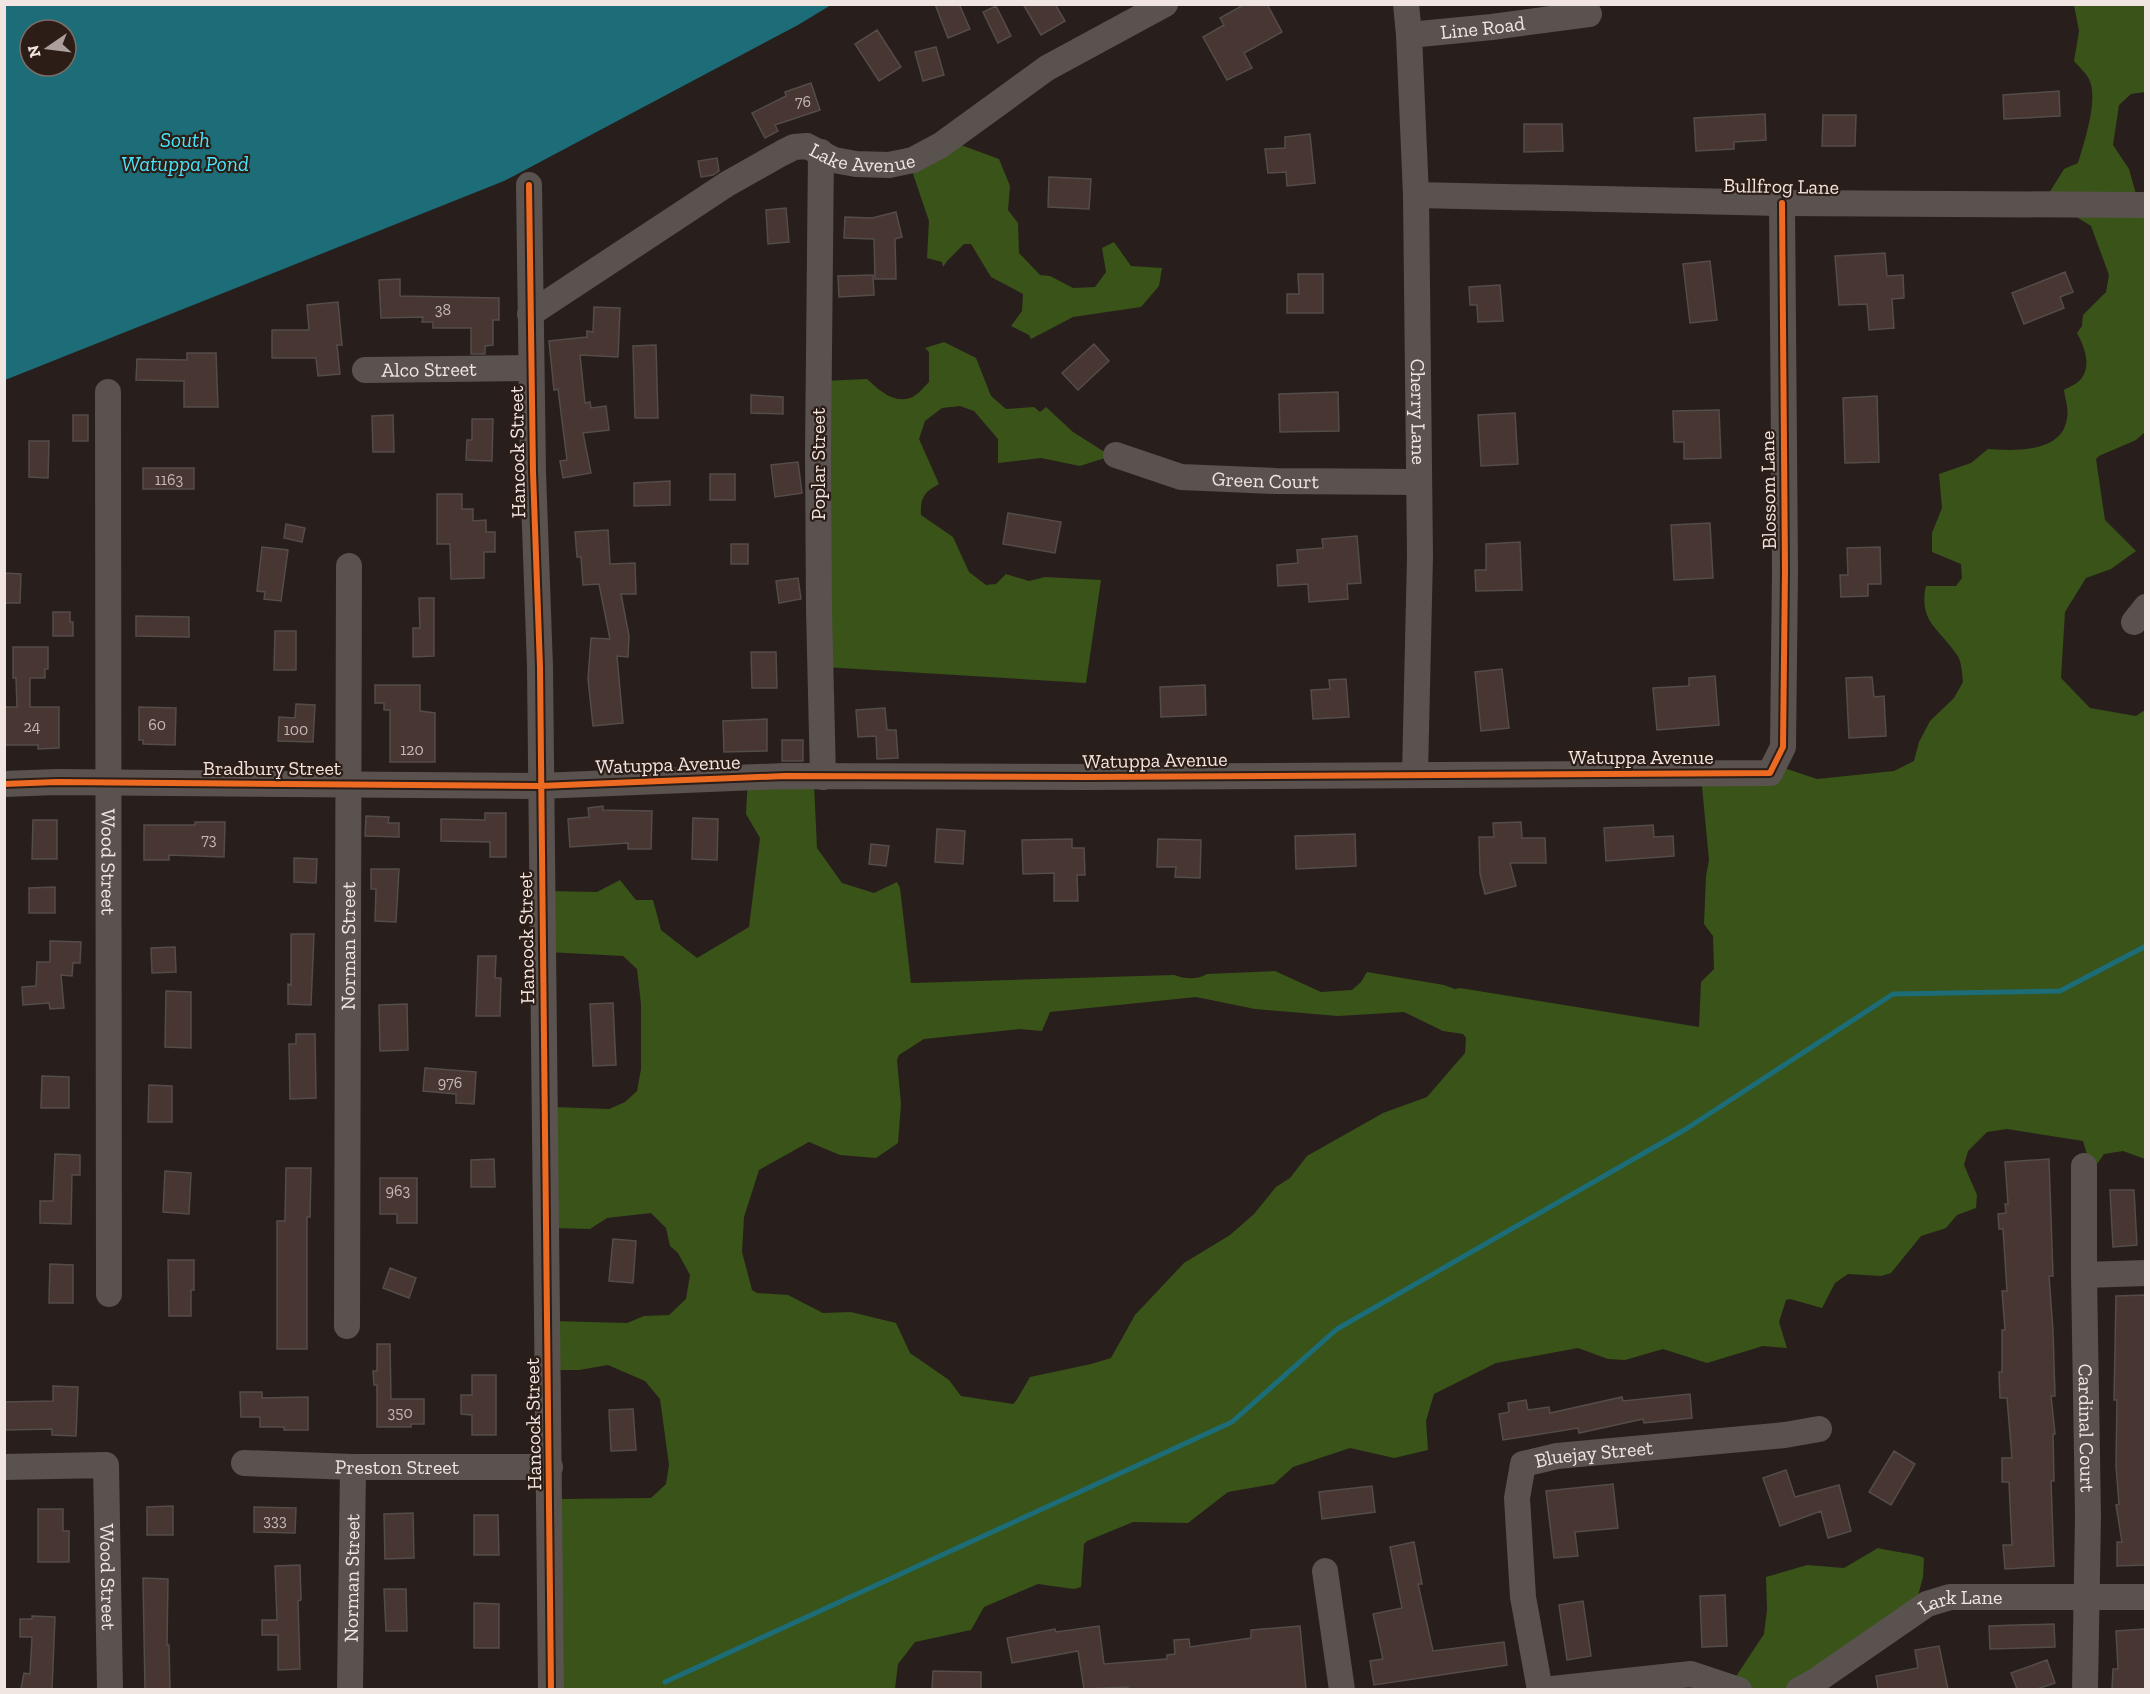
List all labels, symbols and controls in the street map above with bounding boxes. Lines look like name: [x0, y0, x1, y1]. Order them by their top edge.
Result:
street label: Line Road: [1439, 11, 1526, 44]
north arrow: [18, 18, 78, 78]
text: N: [23, 43, 45, 60]
house number: 76: [795, 92, 811, 111]
water label: South Watuppa Pond: [121, 127, 249, 176]
street label: Lake Avenue: [806, 138, 917, 177]
street label: Bullfrog Lane: [1723, 173, 1839, 199]
house number: 38: [435, 300, 451, 319]
street label: Alco Street: [381, 357, 477, 382]
street label: Cherry Lane: [1406, 359, 1431, 465]
street label: Hancock Street: [504, 385, 530, 518]
street label: Poplar Street: [806, 407, 830, 520]
street label: Blossom Lane: [1755, 431, 1781, 549]
street label: Green Court: [1211, 466, 1320, 493]
house number: 1163: [155, 470, 183, 489]
house number: 60: [148, 715, 166, 734]
house number: 24: [24, 717, 41, 736]
house number: 100: [284, 720, 308, 739]
house number: 120: [400, 740, 424, 759]
street label: Watuppa Avenue: [1568, 745, 1714, 769]
street label: Watuppa Avenue: [1082, 747, 1228, 773]
street label: Watuppa Avenue: [595, 749, 741, 779]
street label: Bradbury Street: [203, 756, 342, 780]
street label: Wood Street: [96, 809, 121, 916]
house number: 73: [201, 830, 217, 849]
street label: Hancock Street: [513, 871, 539, 1004]
street label: Norman Street: [336, 881, 360, 1010]
house number: 976: [438, 1073, 462, 1092]
house number: 963: [386, 1181, 411, 1200]
street label: Hancock Street: [520, 1357, 546, 1490]
street label: Cardinal Court: [2073, 1363, 2100, 1493]
house number: 350: [387, 1403, 413, 1422]
street label: Bluejay Street: [1532, 1435, 1655, 1473]
street label: Preston Street: [334, 1454, 460, 1479]
house number: 333: [263, 1511, 287, 1530]
street label: Norman Street: [339, 1513, 364, 1643]
street label: Wood Street: [95, 1523, 121, 1631]
street label: Lark Lane: [1913, 1585, 2002, 1619]

